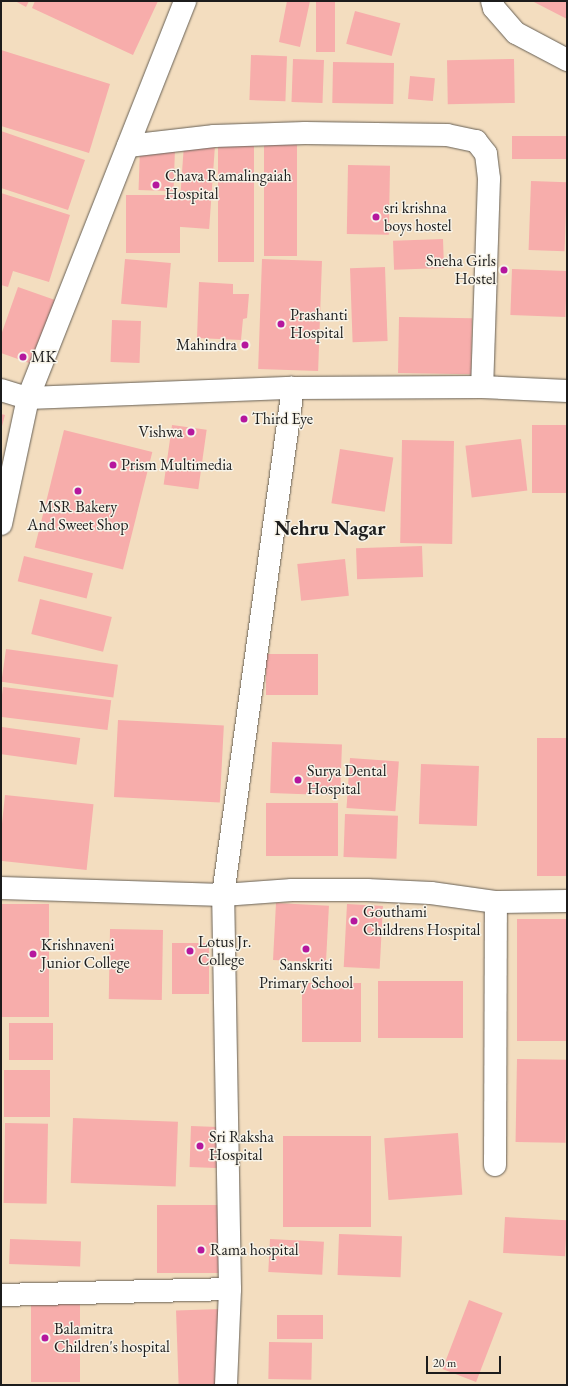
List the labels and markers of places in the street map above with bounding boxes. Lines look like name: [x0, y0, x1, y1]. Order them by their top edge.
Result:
place label: Chava Ramalingaiah Hospital: [165, 166, 292, 204]
marker: Chava Ramalingaiah Hospital: [150, 179, 162, 191]
place label: sri krishna boys hostel: [384, 198, 452, 236]
marker: sri krishna boys hostel: [371, 212, 381, 222]
place label: Sneha Girls Hostel: [426, 251, 496, 289]
marker: Sneha Girls Hostel: [499, 265, 509, 275]
place label: Prashanti Hospital: [290, 305, 348, 343]
marker: Prashanti Hospital: [275, 318, 287, 330]
place label: Mahindra: [176, 335, 237, 355]
marker: Mahindra: [240, 340, 250, 350]
place label: MK: [31, 347, 56, 367]
marker: MK: [18, 352, 28, 362]
place label: Third Eye: [252, 409, 313, 429]
marker: Third Eye: [239, 414, 249, 424]
place label: Vishwa: [139, 422, 183, 442]
marker: Vishwa: [186, 427, 196, 437]
place label: Prism Multimedia: [121, 455, 232, 475]
marker: Prism Multimedia: [108, 460, 118, 470]
marker: MSR Bakery And Sweet Shop: [73, 486, 83, 496]
place label: MSR Bakery And Sweet Shop: [27, 497, 129, 535]
place label: Surya Dental Hospital: [307, 761, 387, 799]
marker: Surya Dental Hospital: [292, 774, 304, 786]
place label: Gouthami Childrens Hospital: [363, 902, 480, 940]
marker: Gouthami Childrens Hospital: [348, 915, 360, 927]
place label: Lotus Jr. College: [198, 932, 252, 970]
place label: Krishnaveni Junior College: [41, 935, 130, 973]
marker: Sanskriti Primary School: [301, 944, 311, 954]
marker: Lotus Jr. College: [185, 946, 195, 956]
marker: Krishnaveni Junior College: [28, 949, 38, 959]
place label: Sanskriti Primary School: [259, 955, 353, 993]
place label: Sri Raksha Hospital: [209, 1127, 274, 1165]
marker: Sri Raksha Hospital: [194, 1140, 206, 1152]
place label: Rama hospital: [210, 1240, 299, 1260]
marker: Rama hospital: [195, 1244, 207, 1256]
place label: Balamitra Children's hospital: [54, 1319, 170, 1357]
marker: Balamitra Children's hospital: [39, 1332, 51, 1344]

